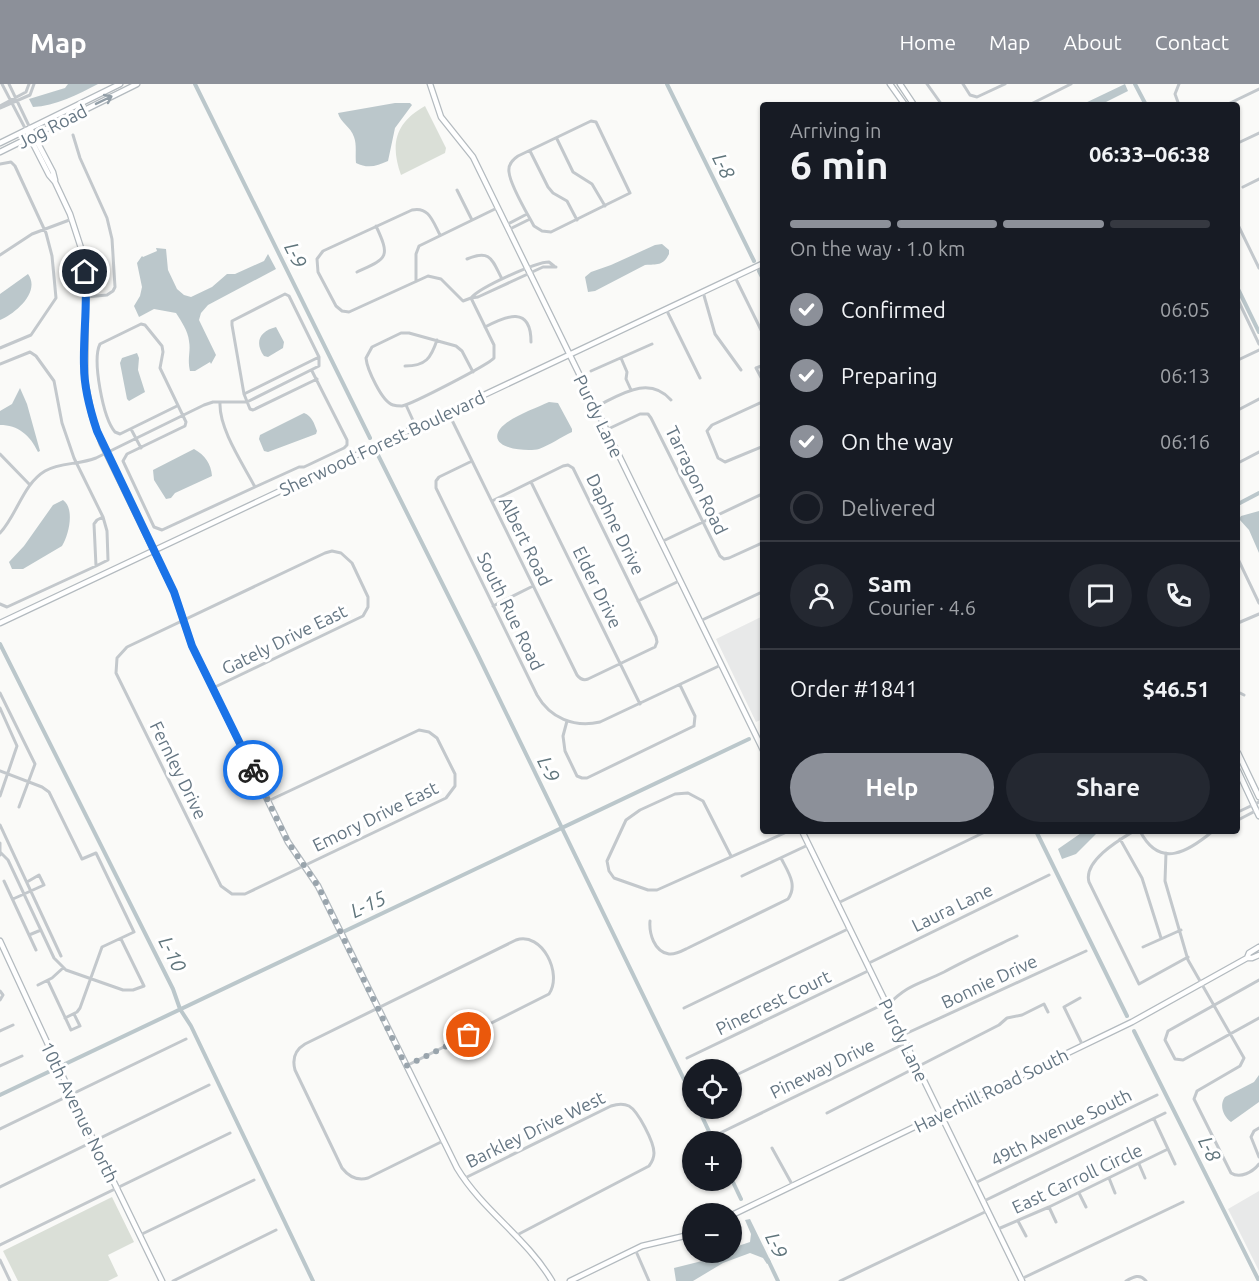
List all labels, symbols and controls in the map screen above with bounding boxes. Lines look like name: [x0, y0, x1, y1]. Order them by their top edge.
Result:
text: Map: [30, 27, 87, 58]
text: Home: [899, 30, 956, 54]
text: Map: [989, 30, 1030, 54]
text: About: [1063, 30, 1122, 54]
text: Contact: [1155, 30, 1229, 54]
one-way arrow: [95, 94, 113, 105]
street label: Jog Road: [14, 100, 90, 152]
text: Arriving in: [790, 119, 881, 142]
text: 06:33–06:38: [1089, 141, 1210, 166]
text: 6 min: [790, 143, 889, 186]
water label: L-8: [708, 150, 740, 182]
text: On the way · 1.0 km: [790, 237, 965, 260]
water label: L-9: [280, 239, 312, 271]
pin: [59, 246, 110, 297]
icon: home: [68, 255, 101, 288]
icon: check: [790, 293, 823, 326]
text: Confirmed: [841, 297, 946, 322]
text: 06:05: [1160, 298, 1210, 321]
icon: check: [790, 359, 823, 392]
text: Preparing: [841, 363, 938, 388]
text: 06:13: [1160, 364, 1210, 387]
street label: Purdy Lane: [570, 371, 628, 461]
street label: Sherwood Forest Boulevard: [276, 387, 488, 499]
street label: Tarragon Road: [662, 422, 732, 538]
icon: check: [790, 425, 823, 458]
text: On the way: [841, 429, 953, 454]
text: 06:16: [1160, 430, 1210, 453]
street label: Daphne Drive: [583, 470, 649, 578]
street label: Albert Road: [496, 493, 556, 589]
text: Delivered: [841, 495, 936, 520]
street label: Elder Drive: [570, 543, 626, 631]
street label: South Rue Road: [474, 549, 548, 673]
button: person: [790, 564, 853, 627]
button: chat: [1069, 564, 1132, 627]
button: phone: [1147, 564, 1210, 627]
text: Sam: [868, 571, 912, 596]
text: Courier · 4.6: [868, 596, 976, 619]
street label: Gately Drive East: [218, 600, 350, 678]
text: Order #1841: [790, 676, 918, 701]
text: $46.51: [1143, 676, 1210, 701]
street label: Fernley Drive: [147, 718, 211, 822]
courier: [223, 740, 283, 800]
water label: L-9: [533, 753, 565, 785]
button: Help: [790, 753, 994, 822]
button: Share: [1006, 753, 1210, 822]
icon: bike: [237, 754, 270, 787]
street label: Emory Drive East: [309, 777, 441, 855]
street label: Laura Lane: [908, 879, 996, 935]
water label: L-15: [346, 886, 390, 922]
water label: L-10: [154, 932, 192, 976]
street label: Bonnie Drive: [938, 950, 1040, 1012]
street label: Pinecrest Court: [712, 966, 834, 1038]
street label: Purdy Lane: [875, 995, 933, 1085]
pin: [443, 1009, 494, 1060]
icon: bag: [452, 1018, 485, 1051]
street label: Pineway Drive: [766, 1034, 878, 1102]
street label: 10th Avenue North: [37, 1038, 123, 1186]
street label: Haverhill Road South: [911, 1044, 1071, 1136]
map controls: [682, 1059, 742, 1263]
button: locate: [682, 1059, 742, 1119]
street label: 49th Avenue South: [987, 1084, 1135, 1170]
street label: Barkley Drive West: [462, 1087, 608, 1171]
button: +: [682, 1131, 742, 1191]
water label: L-8: [1194, 1133, 1226, 1165]
street label: East Carroll Circle: [1009, 1139, 1145, 1217]
button: −: [682, 1203, 742, 1263]
water label: L-9: [761, 1229, 793, 1261]

